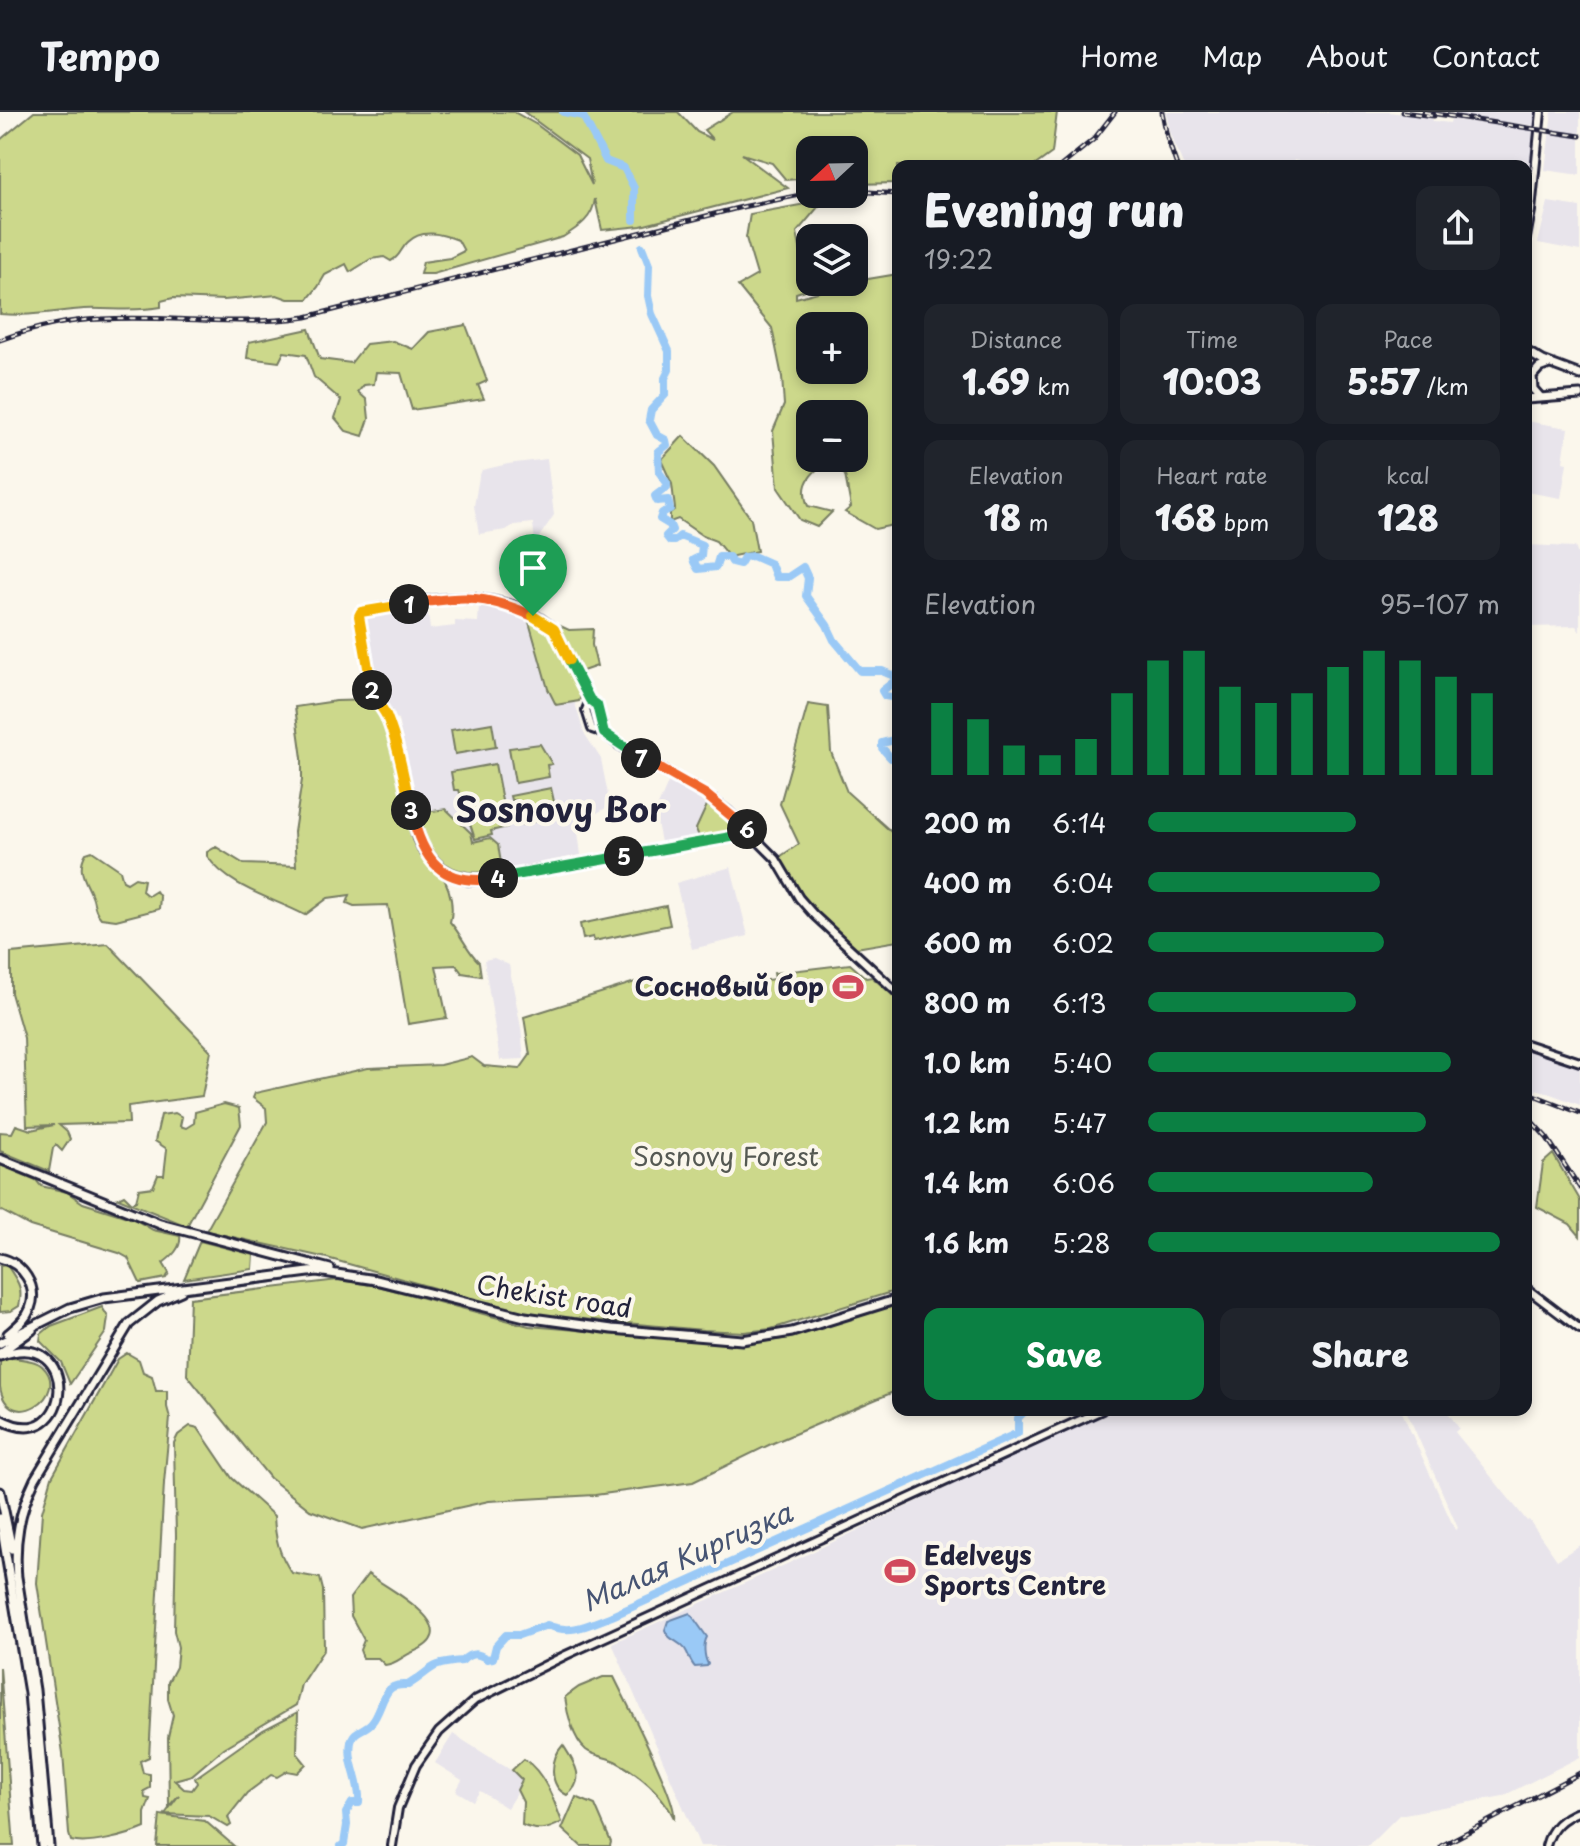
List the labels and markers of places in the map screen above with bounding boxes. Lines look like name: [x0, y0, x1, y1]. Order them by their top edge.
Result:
pin: [499, 534, 567, 616]
pin: 1: [389, 584, 429, 624]
pin: 2: [352, 670, 392, 710]
pin: 7: [621, 738, 661, 778]
pin: 3: [391, 790, 431, 830]
pin: 6: [727, 809, 767, 849]
pin: 5: [604, 836, 644, 876]
pin: 4: [478, 858, 518, 898]
place label: Сосновый бор: [635, 966, 824, 1005]
sports icon: Сосновый бор: [831, 970, 865, 1004]
place label: Edelveys Sports Centre: [924, 1535, 1106, 1604]
sports icon: Edelveys Sports Centre: [883, 1554, 917, 1588]

